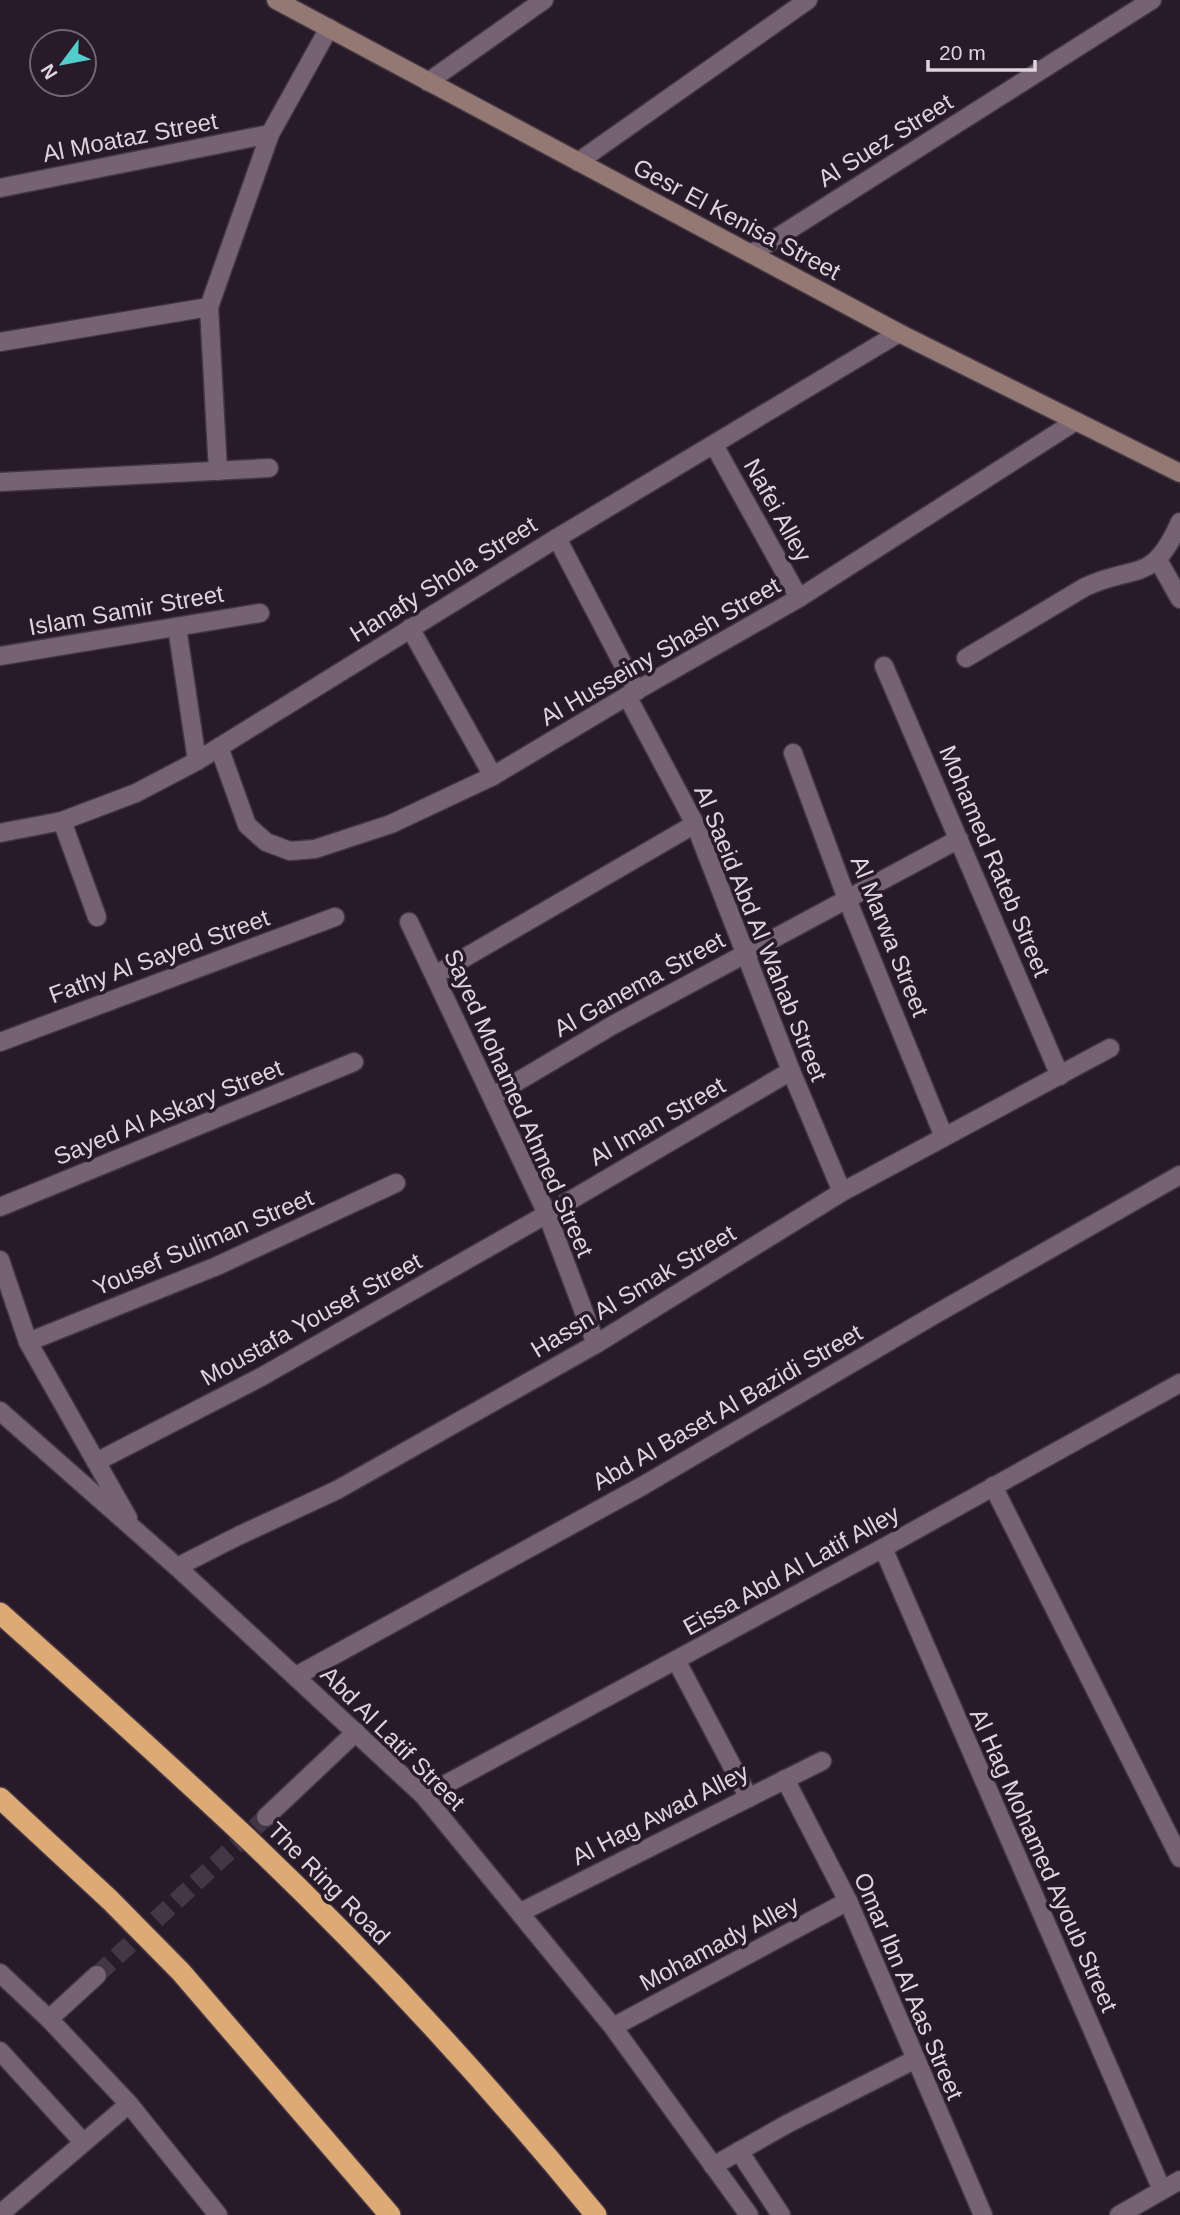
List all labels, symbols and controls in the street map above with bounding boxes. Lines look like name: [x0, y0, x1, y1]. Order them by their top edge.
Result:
north arrow: [28, 28, 98, 98]
scale bar: [928, 28, 1035, 72]
text: 20 m: [939, 41, 986, 64]
text: N: [36, 60, 62, 83]
street label: Al Suez Street: [813, 88, 957, 192]
street label: Al Moataz Street: [40, 107, 220, 167]
street label: Gesr El Kenisa Street: [629, 153, 846, 285]
street label: Nafei Alley: [739, 454, 817, 566]
street label: Hanafy Shola Street: [345, 510, 542, 647]
street label: Al Husseiny Shash Street: [535, 571, 785, 731]
street label: Islam Samir Street: [26, 580, 226, 640]
street label: Mohamed Rateb Street: [934, 742, 1056, 981]
street label: Al Saeid Abd Al Wahab Street: [689, 781, 833, 1085]
street label: Al Marwa Street: [846, 852, 935, 1021]
street label: Fathy Al Sayed Street: [45, 904, 273, 1008]
street label: Al Ganema Street: [549, 926, 729, 1042]
street label: Sayed Mohamed Ahmed Street: [439, 945, 599, 1261]
street label: Sayed Al Askary Street: [50, 1054, 287, 1170]
street label: Al Iman Street: [584, 1071, 730, 1171]
street label: Yousef Suliman Street: [89, 1183, 317, 1301]
street label: Hassn Al Smak Street: [526, 1219, 740, 1363]
street label: Moustafa Yousef Street: [196, 1247, 426, 1391]
street label: Abd Al Baset Al Bazidi Street: [587, 1318, 867, 1495]
street label: Eissa Abd Al Latif Alley: [678, 1499, 904, 1641]
street label: Abd Al Latif Street: [316, 1661, 471, 1816]
street label: Al Hag Mohamed Ayoub Street: [965, 1704, 1123, 2016]
street label: Al Hag Awad Alley: [567, 1758, 753, 1870]
street label: The Ring Road: [262, 1816, 396, 1950]
street label: Omar Ibn Al Aas Street: [849, 1868, 969, 2104]
street label: Mohamady Alley: [635, 1890, 803, 1996]

